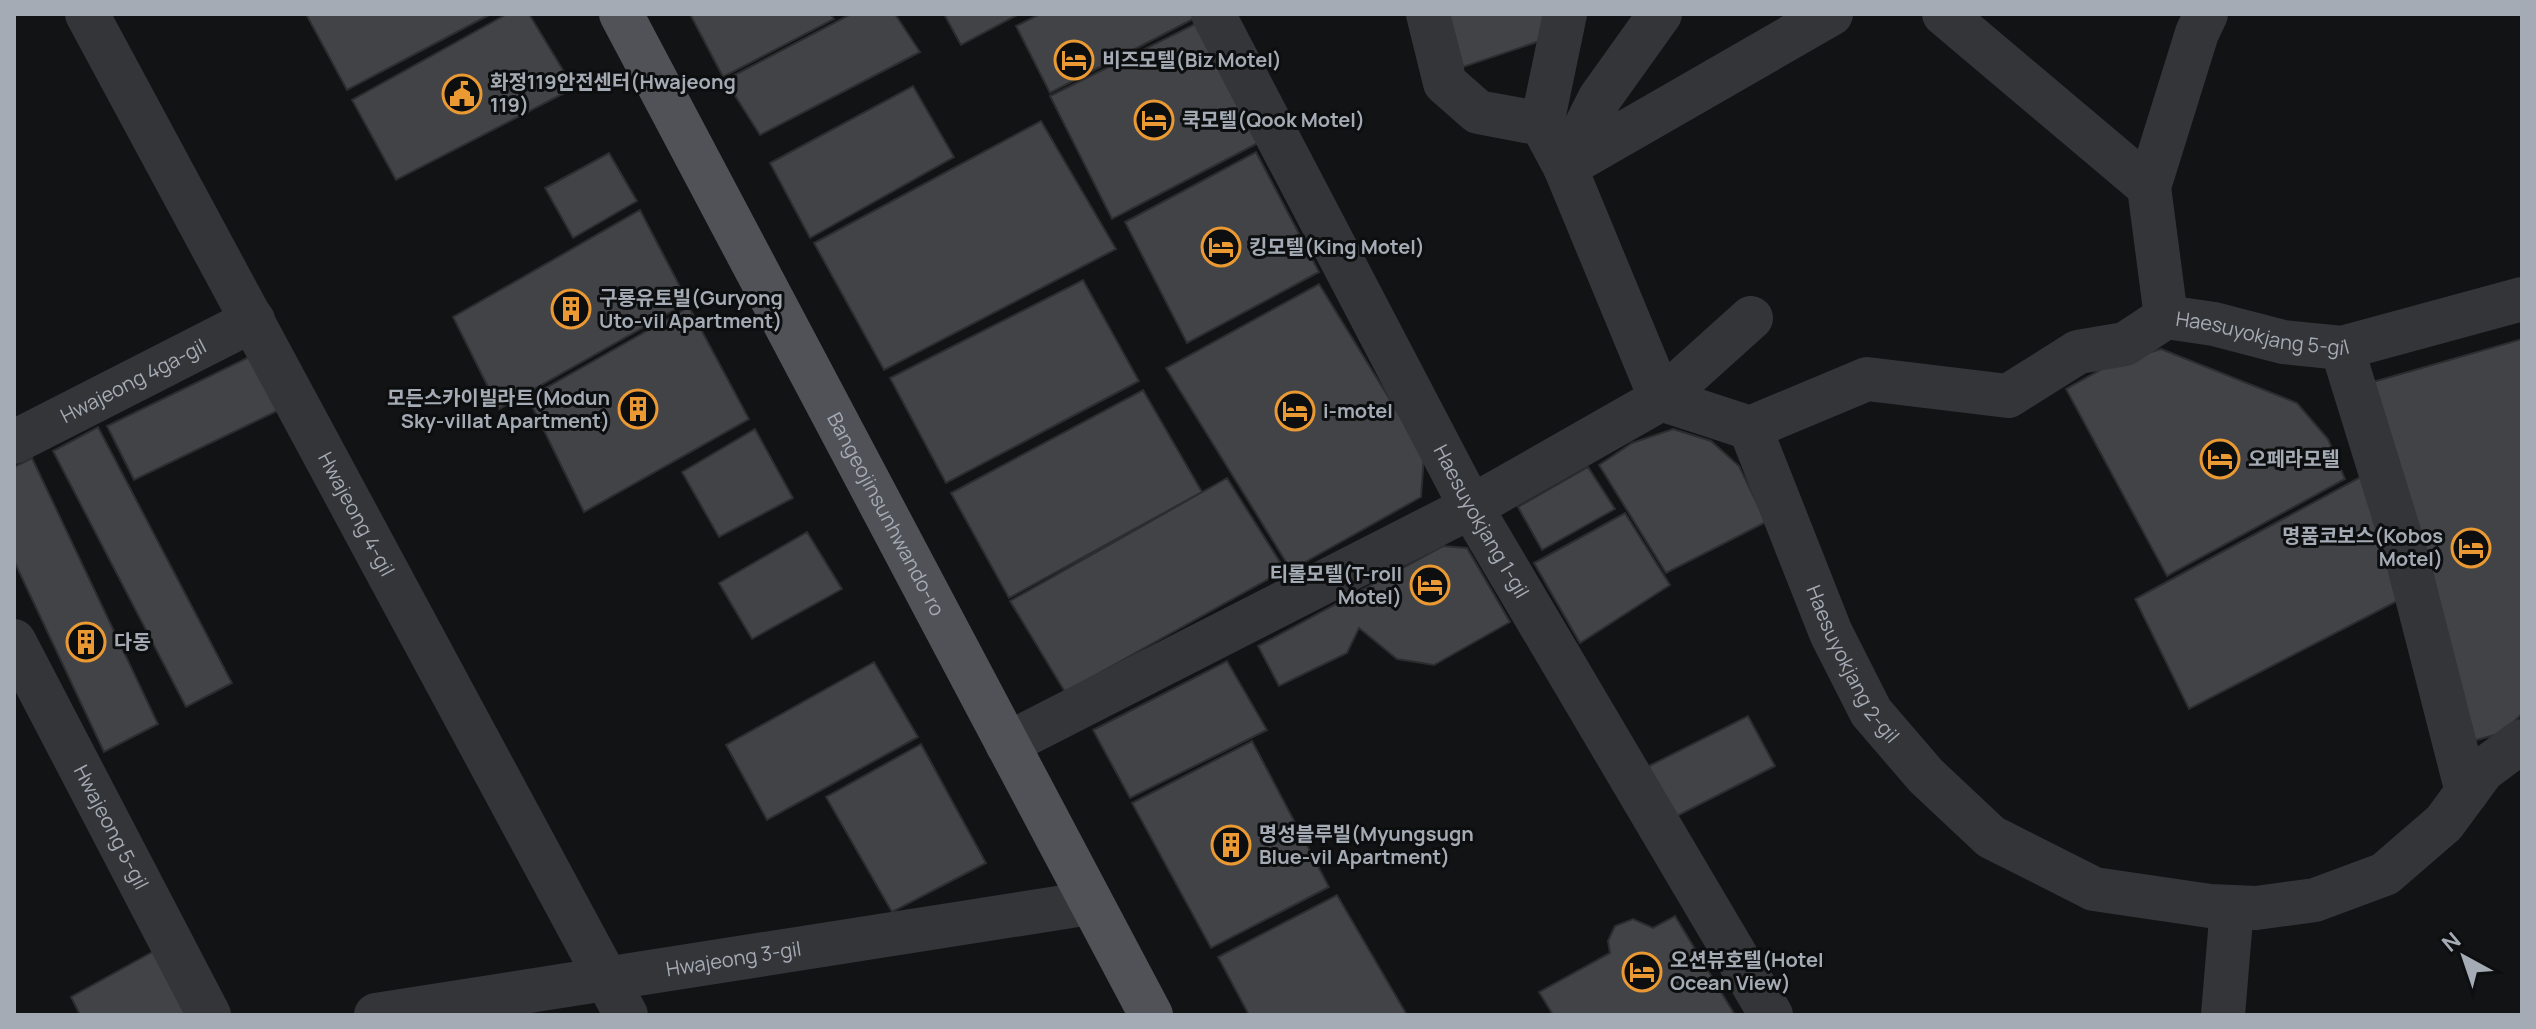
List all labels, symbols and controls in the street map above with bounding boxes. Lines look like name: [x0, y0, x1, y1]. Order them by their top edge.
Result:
hotel icon: 비즈모텔(Biz Motel): [1053, 39, 1095, 81]
place label: 비즈모텔(Biz Motel): [1102, 46, 1282, 73]
place label: 화정119안전센터(Hwajeong 119): [490, 68, 736, 118]
public building icon: 화정119안전센터(Hwajeong 119): [441, 73, 483, 115]
hotel icon: 쿡모텔(Qook Motel): [1133, 99, 1175, 141]
place label: 쿡모텔(Qook Motel): [1182, 106, 1365, 133]
hotel icon: 킹모텔(King Motel): [1200, 226, 1242, 268]
place label: 킹모텔(King Motel): [1249, 233, 1425, 260]
place label: 구룡유토빌(Guryong Uto-vil Apartment): [599, 284, 783, 334]
building icon: 구룡유토빌(Guryong Uto-vil Apartment): [550, 288, 592, 330]
street label: Haesuyokjang 5-gil: [2174, 305, 2352, 361]
street label: Hwajeong 4ga-gil: [56, 332, 211, 429]
place label: 모든스카이빌라트(Modun Sky-villat Apartment): [387, 384, 610, 434]
building icon: 모든스카이빌라트(Modun Sky-villat Apartment): [617, 388, 659, 430]
hotel icon: i-motel: [1274, 390, 1316, 432]
place label: i-motel: [1323, 397, 1393, 424]
street label: Bangeojinsunhwando-ro: [821, 407, 951, 621]
hotel icon: 오페라모텔: [2199, 438, 2241, 480]
street label: Haesuyokjang 1-gil: [1428, 440, 1536, 603]
place label: 오페라모텔: [2248, 445, 2340, 472]
street label: Hwajeong 4-gil: [312, 447, 401, 581]
place label: 명품코보스(Kobos Motel): [2282, 522, 2443, 572]
hotel icon: 명품코보스(Kobos Motel): [2450, 527, 2492, 569]
place label: 티롤모텔(T-roll Motel): [1269, 560, 1402, 610]
hotel icon: 티롤모텔(T-roll Motel): [1409, 564, 1451, 606]
street label: Haesuyokjang 2-gil: [1800, 581, 1906, 748]
building icon: 다동: [65, 621, 107, 663]
place label: 다동: [114, 628, 151, 655]
street label: Hwajeong 5-gil: [68, 760, 155, 894]
place label: 명성블루빌(Myungsugn Blue-vil Apartment): [1259, 820, 1474, 870]
building icon: 명성블루빌(Myungsugn Blue-vil Apartment): [1210, 824, 1252, 866]
north arrow: [2424, 917, 2504, 997]
text: N: [2435, 925, 2467, 958]
street label: Hwajeong 3-gil: [664, 934, 803, 982]
place label: 오션뷰호텔(Hotel Ocean View): [1670, 946, 1824, 996]
hotel icon: 오션뷰호텔(Hotel Ocean View): [1621, 951, 1663, 993]

